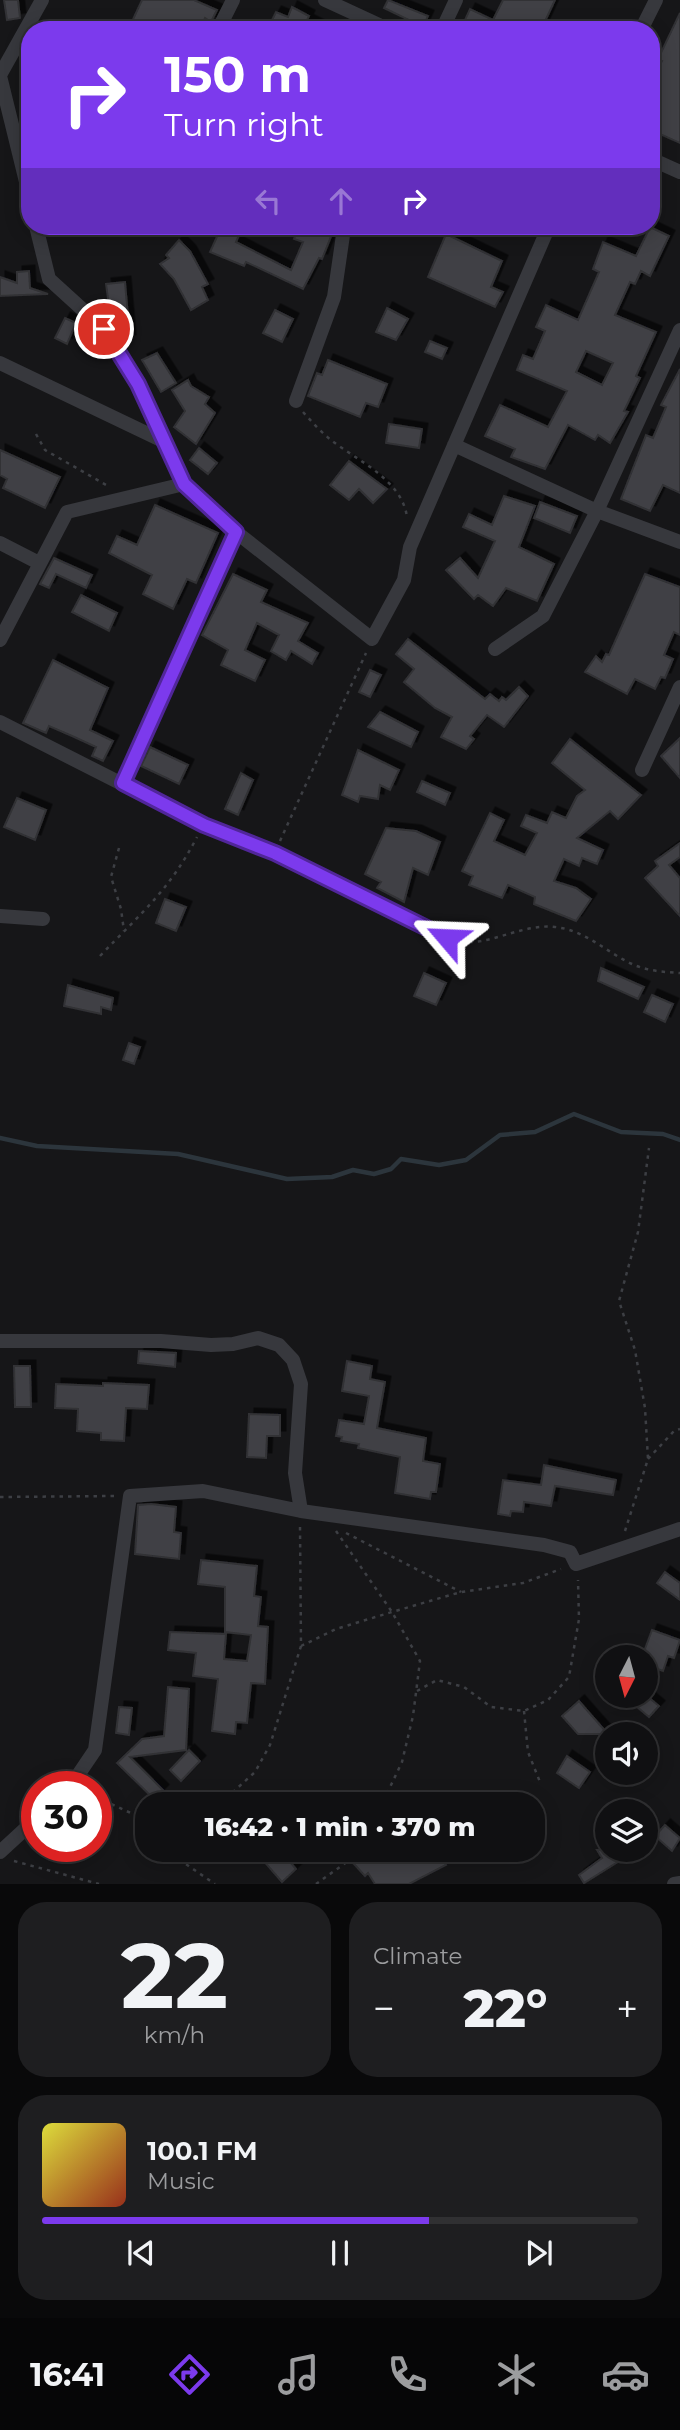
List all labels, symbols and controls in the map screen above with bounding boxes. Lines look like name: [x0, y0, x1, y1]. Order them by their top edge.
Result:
text: 150 m: [164, 45, 311, 104]
icon: right: [49, 49, 140, 140]
text: Turn right: [164, 105, 324, 144]
icon: left: [249, 182, 287, 220]
icon: ahead: [322, 182, 360, 220]
icon: right: [395, 182, 433, 220]
pin: [74, 299, 134, 359]
icon: arrive: [85, 310, 123, 348]
position arrow: [410, 901, 484, 975]
north arrow: [595, 1645, 658, 1708]
map controls: [595, 1645, 658, 1862]
button: sound: [595, 1722, 658, 1785]
speed limit sign: 30: [21, 1771, 112, 1862]
button: layers: [595, 1799, 658, 1862]
text: 16:42 · 1 min · 370 m: [204, 1811, 476, 1843]
text: 22: [121, 1920, 228, 2031]
text: Climate: [373, 1942, 462, 1970]
text: 22°: [464, 1977, 547, 2040]
text: −: [373, 1985, 395, 2032]
text: +: [616, 1985, 638, 2032]
text: km/h: [144, 2021, 205, 2049]
text: 100.1 FM: [147, 2135, 258, 2167]
text: Music: [147, 2167, 215, 2195]
icon: previous: [122, 2234, 160, 2272]
icon: pause: [321, 2234, 359, 2272]
icon: next: [520, 2234, 558, 2272]
icon: directions: [165, 2350, 214, 2399]
icon: music: [274, 2350, 323, 2399]
icon: phone: [383, 2350, 432, 2399]
icon: climate: [492, 2350, 541, 2399]
icon: car: [601, 2350, 650, 2399]
text: 16:41: [30, 2355, 105, 2394]

